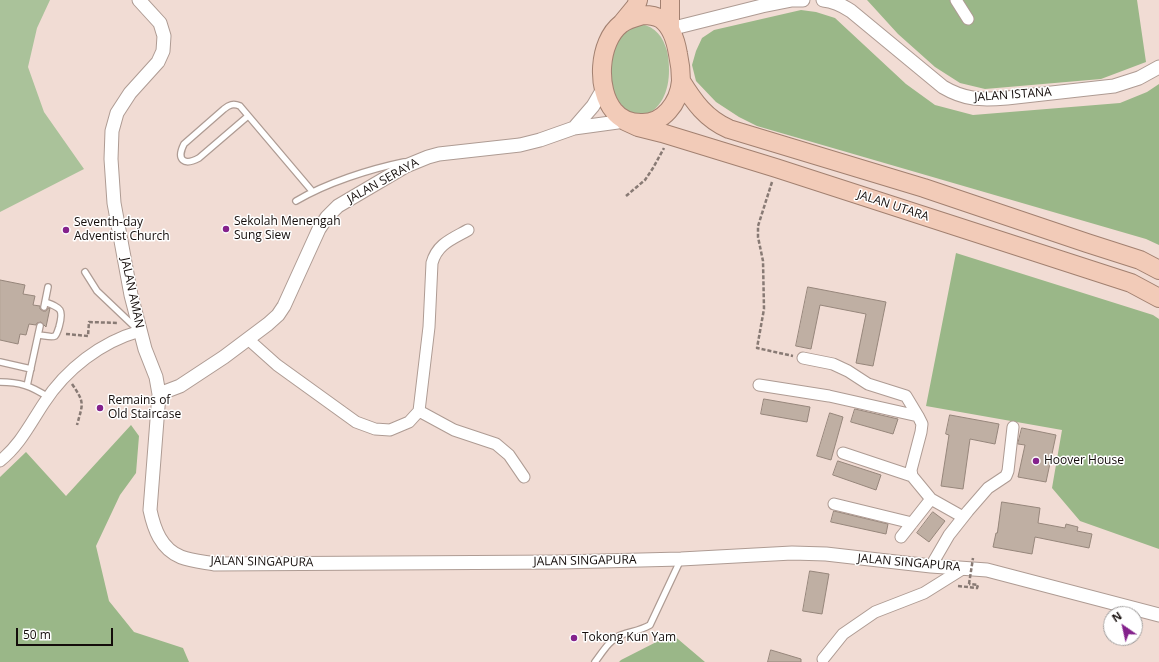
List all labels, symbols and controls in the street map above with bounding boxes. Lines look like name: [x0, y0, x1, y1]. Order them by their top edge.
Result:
street label: JALAN ISTANA: [974, 85, 1052, 105]
street label: JALAN SERAYA: [345, 155, 421, 207]
street label: JALAN UTARA: [855, 188, 931, 224]
place label: Sekolah Menengah Sung Siew: [234, 215, 341, 243]
place label: Seventh-day Adventist Church: [74, 216, 170, 244]
marker: Sekolah Menengah Sung Siew: [221, 224, 231, 234]
marker: Seventh-day Adventist Church: [61, 225, 71, 235]
street label: JALAN AMAN: [117, 256, 147, 330]
place label: Remains of Old Staircase: [108, 394, 181, 422]
marker: Remains of Old Staircase: [95, 403, 105, 413]
place label: Hoover House: [1044, 454, 1124, 468]
marker: Hoover House: [1031, 456, 1041, 466]
street label: JALAN SINGAPURA: [857, 551, 961, 575]
street label: JALAN SINGAPURA: [533, 553, 637, 569]
street label: JALAN SINGAPURA: [210, 554, 314, 570]
north arrow: [1103, 606, 1143, 646]
text: N: [1109, 608, 1124, 625]
scale bar: [18, 620, 115, 646]
text: 50 m: [23, 626, 51, 643]
place label: Tokong Kun Yam: [582, 631, 676, 645]
marker: Tokong Kun Yam: [569, 633, 579, 643]

